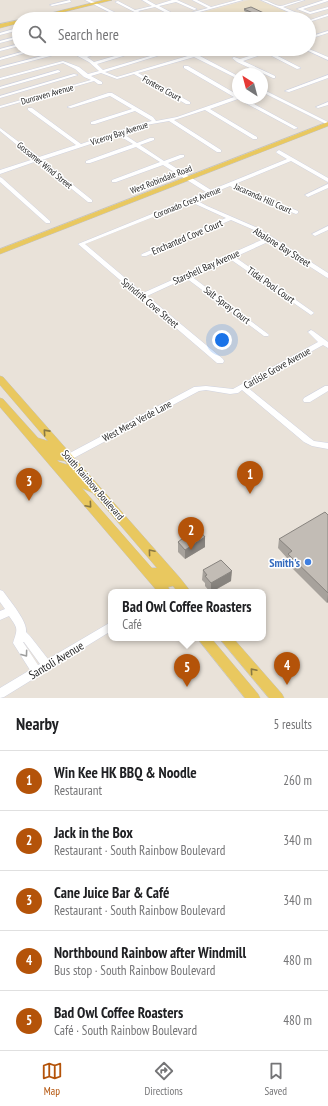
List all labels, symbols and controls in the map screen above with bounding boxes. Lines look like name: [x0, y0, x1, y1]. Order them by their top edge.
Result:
search box: [12, 12, 316, 56]
icon: search: [26, 23, 48, 45]
text: Search here: [58, 25, 119, 44]
north arrow: [232, 68, 268, 104]
street label: Fontera Court: [141, 73, 184, 103]
street label: Dunraven Avenue: [19, 81, 75, 107]
street label: Viceroy Bay Avenue: [88, 118, 149, 148]
street label: Gossamer Wind Street: [15, 139, 75, 191]
street label: West Robindale Road: [129, 162, 193, 196]
street label: Jacaranda Hill Court: [232, 180, 294, 216]
street label: Coronado Crest Avenue: [152, 183, 222, 220]
street label: Enchanted Cove Court: [150, 216, 225, 258]
street label: Abalone Bay Street: [251, 224, 313, 270]
street label: Starshell Bay Avenue: [171, 246, 241, 288]
street label: Tidal Pool Court: [245, 264, 298, 306]
street label: Spindrift Cove Street: [119, 275, 182, 331]
street label: Salt Spray Court: [201, 283, 253, 327]
your location: [212, 330, 232, 350]
street label: Carlisle Grove Avenue: [241, 344, 313, 392]
street label: West Mesa Verde Lane: [100, 397, 174, 445]
one-way arrow: [44, 429, 51, 437]
street label: South Rainbow Boulevard: [59, 447, 127, 523]
pin: 1: [237, 461, 263, 494]
pin: 3: [16, 468, 42, 501]
one-way arrow: [85, 500, 92, 508]
pin: 2: [178, 517, 204, 550]
one-way arrow: [148, 549, 155, 556]
place label: Smith's: [269, 555, 300, 570]
marker: Smith's: [303, 557, 313, 567]
popup: [108, 589, 266, 641]
text: Bad Owl Coffee Roasters: [122, 597, 252, 616]
text: Café: [122, 616, 142, 633]
street label: Santoli Avenue: [26, 638, 86, 682]
one-way arrow: [20, 649, 27, 656]
pin: 4: [274, 652, 300, 685]
pin: 5: [174, 654, 200, 687]
one-way arrow: [251, 668, 258, 675]
text: Nearby: [16, 713, 59, 735]
text: 5 results: [273, 716, 312, 733]
text: Win Kee HK BBQ & Noodle: [54, 763, 197, 782]
text: 1: [26, 772, 32, 789]
text: 260 m: [283, 772, 312, 789]
text: Restaurant: [54, 782, 102, 799]
text: Jack in the Box: [54, 823, 133, 842]
text: 2: [26, 832, 32, 849]
text: 340 m: [283, 832, 312, 849]
text: Restaurant · South Rainbow Boulevard: [54, 842, 225, 859]
text: Cane Juice Bar & Café: [54, 883, 169, 902]
text: 3: [26, 892, 32, 909]
text: 340 m: [283, 892, 312, 909]
text: Restaurant · South Rainbow Boulevard: [54, 902, 225, 919]
text: Northbound Rainbow after Windmill: [54, 943, 246, 962]
text: 4: [26, 952, 32, 969]
text: 480 m: [283, 952, 312, 969]
text: Bus stop · South Rainbow Boulevard: [54, 962, 216, 979]
text: Bad Owl Coffee Roasters: [54, 1003, 183, 1022]
text: 5: [26, 1012, 32, 1029]
text: 480 m: [283, 1012, 312, 1029]
text: Café · South Rainbow Boulevard: [54, 1022, 197, 1039]
tab: Map: [41, 1060, 63, 1098]
tab: Directions: [145, 1060, 183, 1098]
tab: Saved: [264, 1060, 287, 1098]

